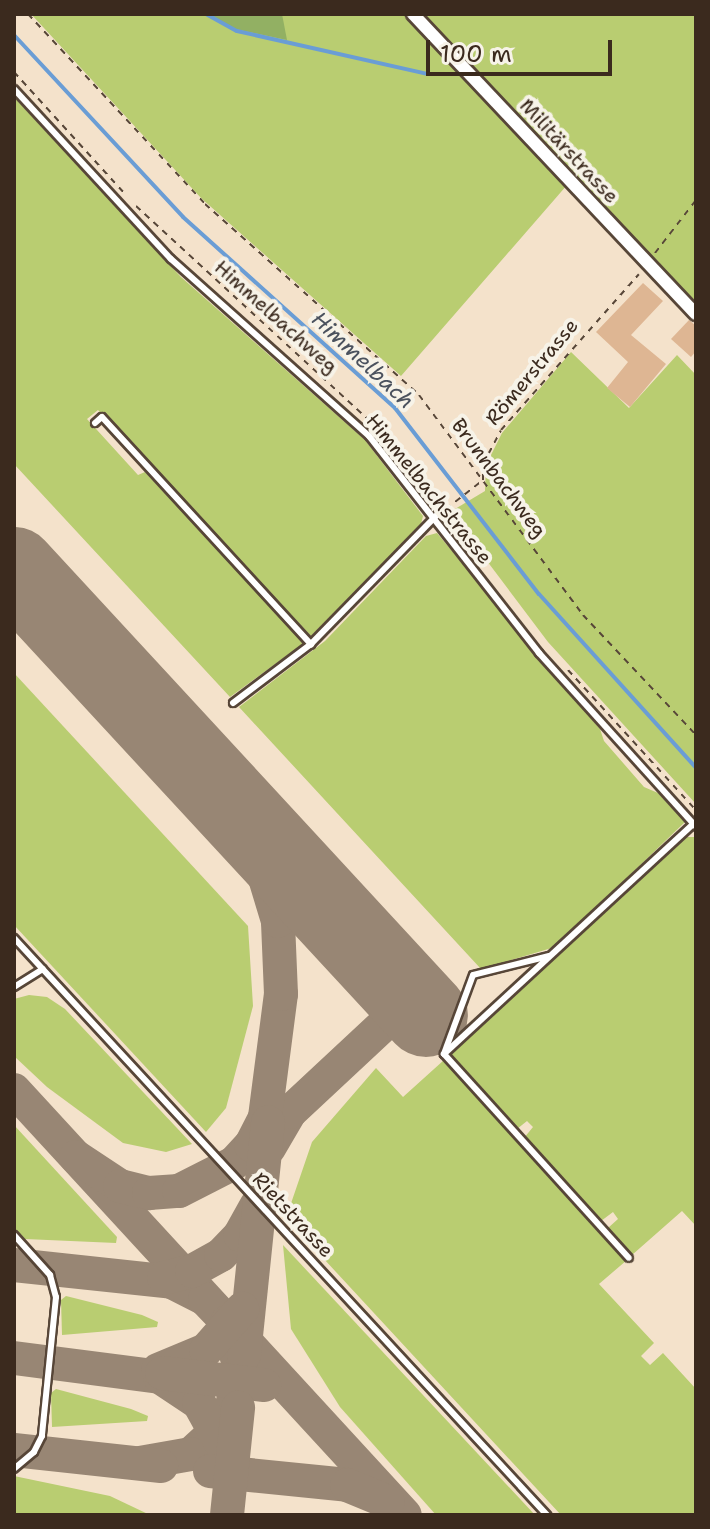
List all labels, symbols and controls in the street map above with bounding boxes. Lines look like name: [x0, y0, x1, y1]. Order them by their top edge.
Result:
scale bar: [430, 24, 616, 74]
text: 100 m: [440, 38, 512, 70]
street label: Militärstrasse: [515, 94, 623, 208]
street label: Himmelbachweg: [209, 255, 343, 379]
water label: Himmelbach: [306, 306, 420, 414]
street label: Römerstrasse: [481, 314, 583, 430]
street label: Himmelbachstrasse: [361, 409, 497, 569]
street label: Brunnbachweg: [446, 414, 552, 542]
street label: Rietstrasse: [247, 1167, 339, 1263]

